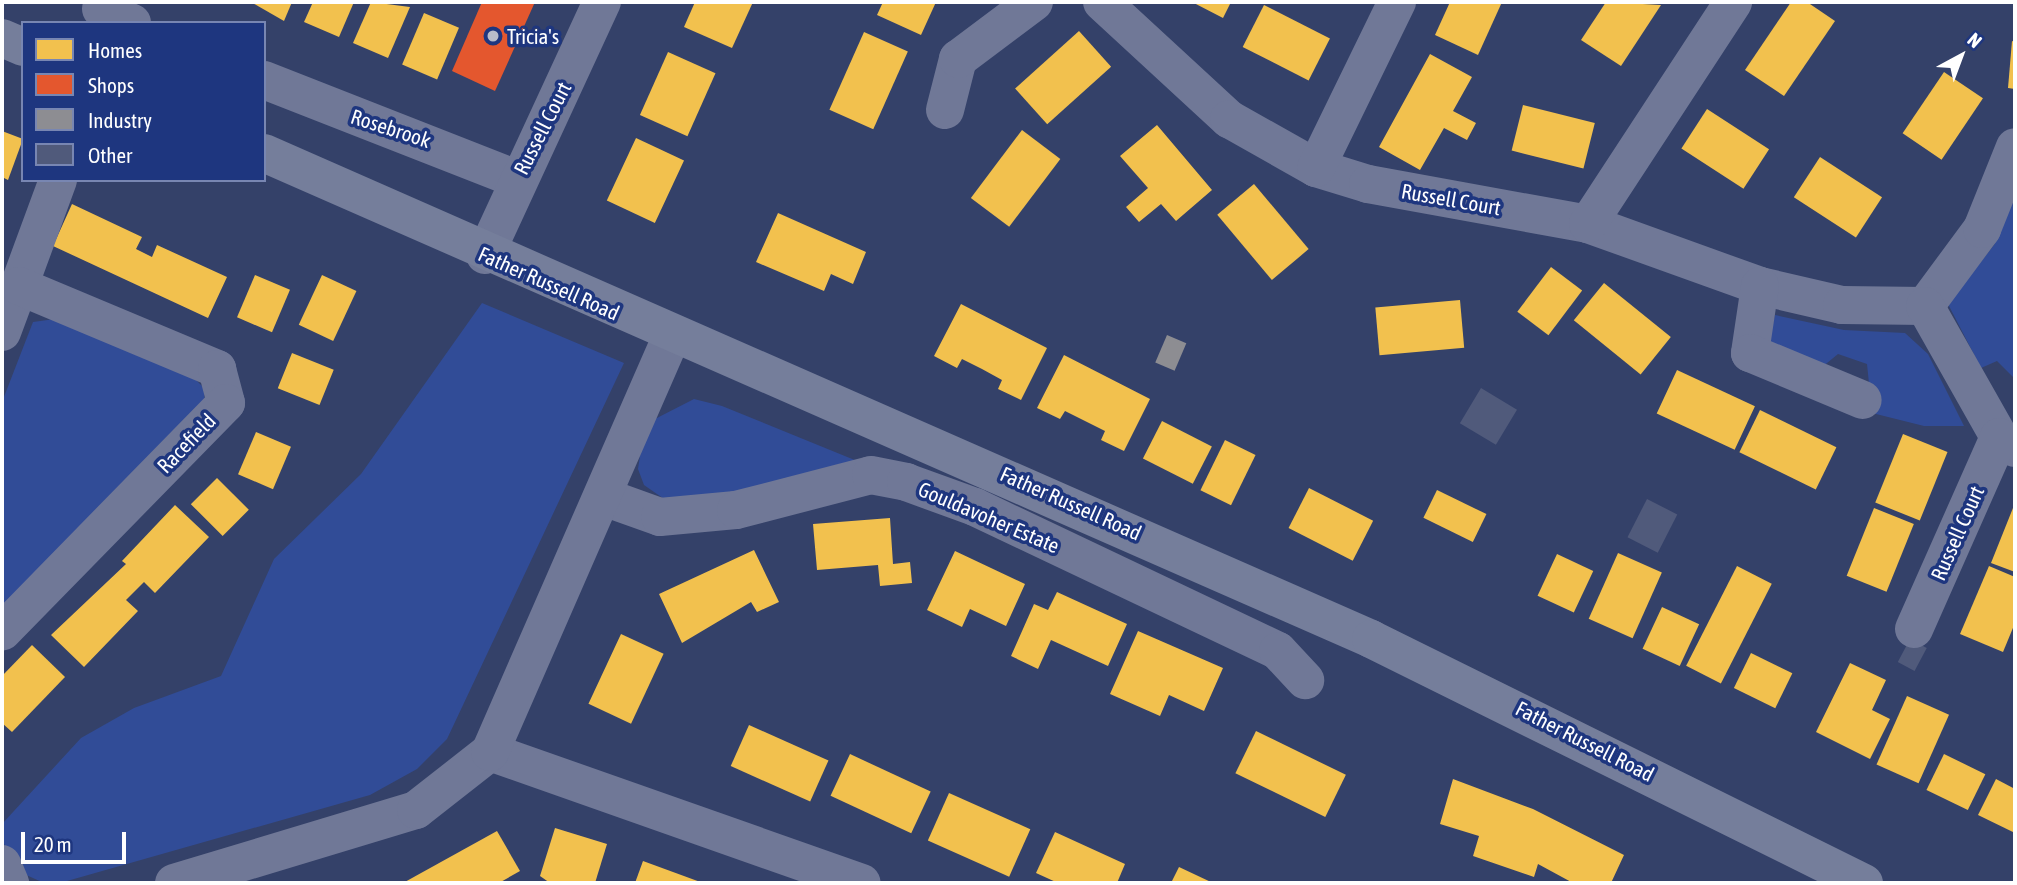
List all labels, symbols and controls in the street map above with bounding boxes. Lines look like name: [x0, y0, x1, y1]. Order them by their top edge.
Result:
legend: [21, 21, 266, 182]
north arrow: [1926, 21, 1996, 91]
place label: Tricia's: [507, 23, 559, 49]
marker: Tricia's: [485, 28, 501, 44]
text: N: [1963, 28, 1986, 52]
text: Homes: [88, 38, 142, 62]
text: Shops: [88, 73, 134, 97]
street label: Russell Court: [508, 78, 576, 178]
street label: Rosebrook: [348, 103, 434, 153]
text: Industry: [88, 108, 152, 132]
text: Other: [88, 143, 132, 167]
street label: Russell Court: [1399, 178, 1503, 220]
street label: Father Russell Road: [475, 241, 623, 325]
street label: Racefield: [152, 408, 220, 478]
street label: Father Russell Road: [997, 461, 1145, 545]
street label: Gouldavoher Estate: [915, 476, 1063, 558]
street label: Russell Court: [1925, 482, 1989, 584]
street label: Father Russell Road: [1512, 695, 1658, 787]
scale bar: [24, 818, 130, 862]
text: 20 m: [34, 832, 72, 856]

